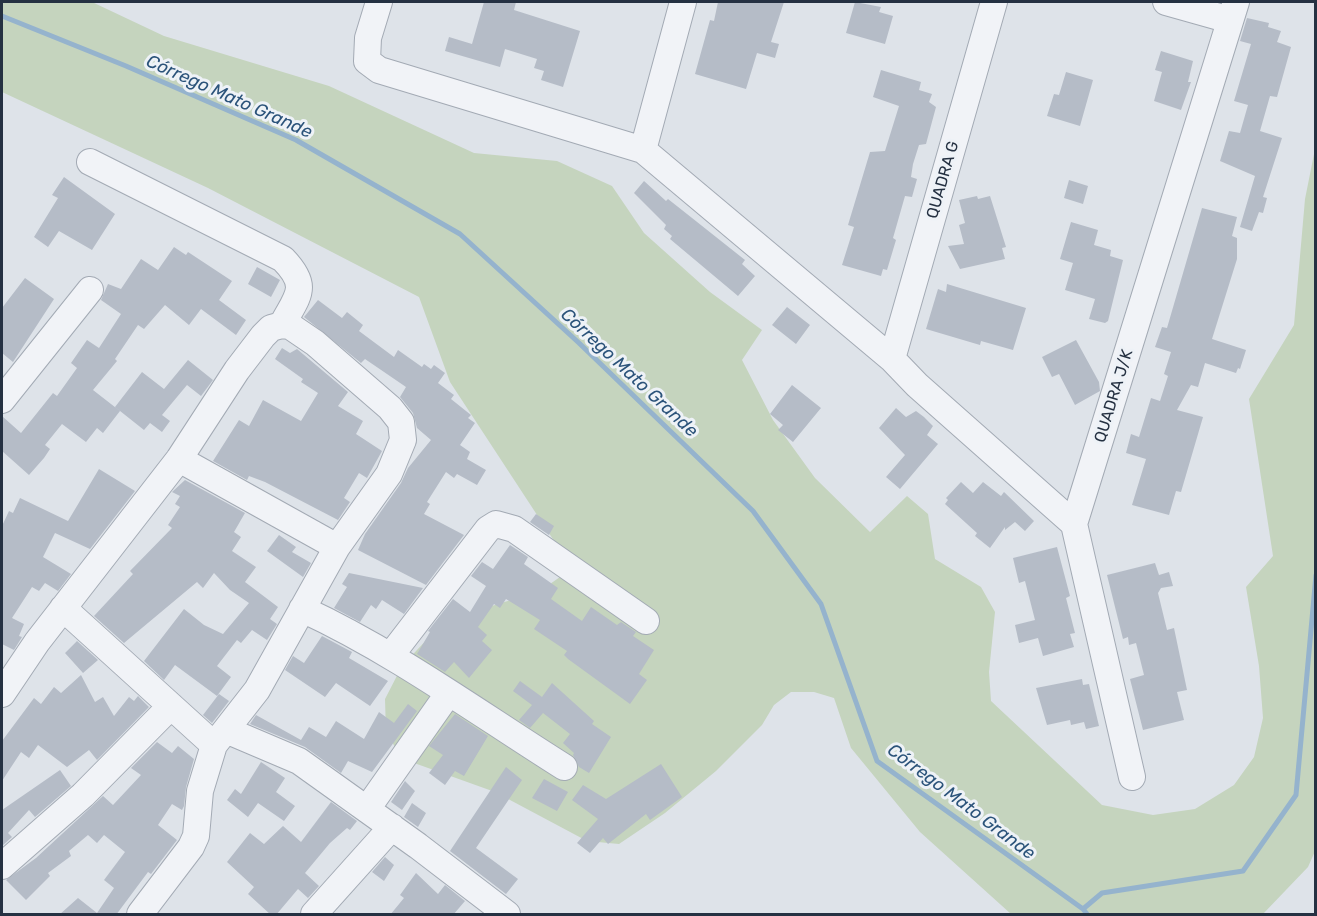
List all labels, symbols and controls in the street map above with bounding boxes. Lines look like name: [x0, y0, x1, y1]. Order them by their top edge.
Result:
water label: Córrego Mato Grande: [143, 51, 315, 143]
street label: QUADRA G: [923, 139, 963, 221]
water label: Córrego Mato Grande: [556, 304, 702, 442]
street label: QUADRA J/K: [1091, 347, 1137, 445]
water label: Córrego Mato Grande: [883, 739, 1039, 865]

